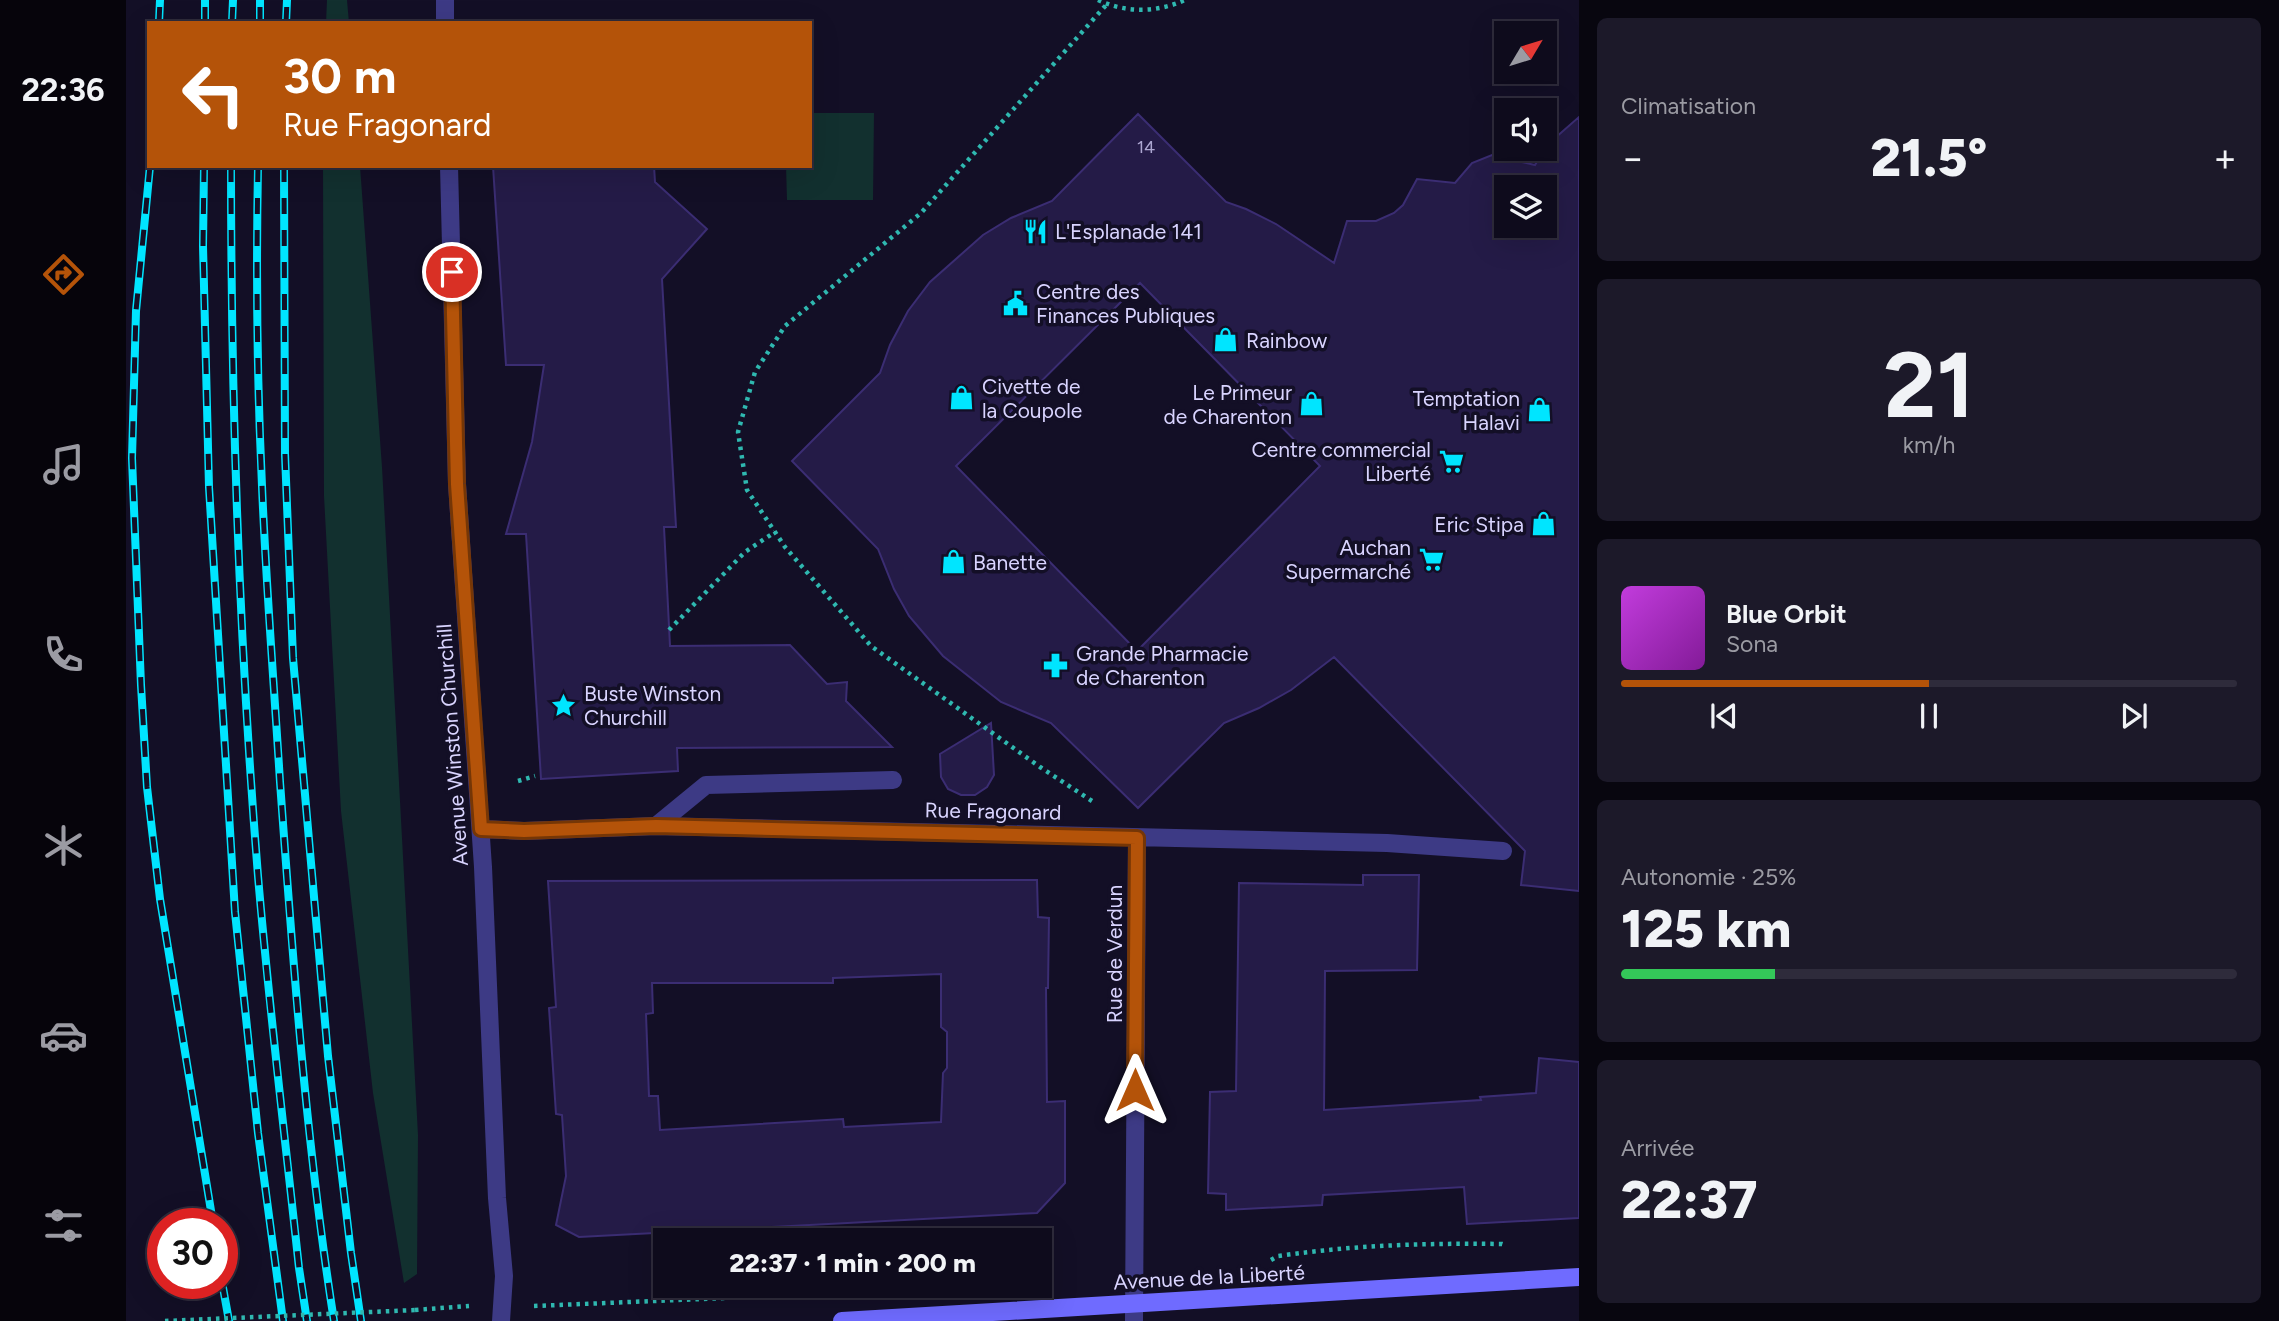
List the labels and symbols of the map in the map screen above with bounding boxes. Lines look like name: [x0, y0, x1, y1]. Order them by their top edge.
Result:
north arrow: [1494, 21, 1558, 84]
house number: 14: [1137, 136, 1155, 158]
restaurant icon: L'Esplanade 141: [1021, 217, 1049, 245]
place label: L'Esplanade 141: [1055, 219, 1202, 244]
pin: [422, 242, 482, 302]
place label: Centre des Finances Publiques: [1036, 279, 1215, 328]
public building icon: Centre des Finances Publiques: [1002, 289, 1030, 317]
shop icon: Rainbow: [1212, 326, 1240, 354]
place label: Rainbow: [1246, 328, 1328, 353]
place label: Civette de la Coupole: [982, 374, 1082, 423]
place label: Le Primeur de Charenton: [1163, 380, 1292, 429]
shop icon: Civette de la Coupole: [948, 384, 976, 412]
place label: Temptation Halavi: [1413, 386, 1520, 435]
shop icon: Le Primeur de Charenton: [1298, 390, 1326, 418]
shop icon: Temptation Halavi: [1526, 396, 1554, 424]
place label: Centre commercial Liberté: [1252, 437, 1431, 486]
supermarket icon: Centre commercial Liberté: [1437, 447, 1465, 475]
shop icon: Eric Stipa: [1530, 510, 1558, 538]
place label: Eric Stipa: [1434, 512, 1524, 537]
place label: Auchan Supermarché: [1285, 535, 1411, 584]
supermarket icon: Auchan Supermarché: [1417, 545, 1445, 573]
shop icon: Banette: [939, 548, 967, 576]
place label: Banette: [973, 550, 1047, 575]
street label: Avenue Winston Churchill: [431, 623, 473, 867]
place label: Grande Pharmacie de Charenton: [1076, 641, 1248, 690]
pharmacy icon: Grande Pharmacie de Charenton: [1042, 651, 1070, 679]
place label: Buste Winston Churchill: [584, 681, 721, 730]
place icon: Buste Winston Churchill: [550, 691, 578, 719]
street label: Rue Fragonard: [924, 797, 1062, 825]
street label: Rue de Verdun: [1102, 885, 1127, 1023]
position arrow: [1098, 1053, 1172, 1127]
speed limit sign: 30: [147, 1208, 238, 1299]
street label: Avenue de la Liberté: [1113, 1260, 1305, 1294]

